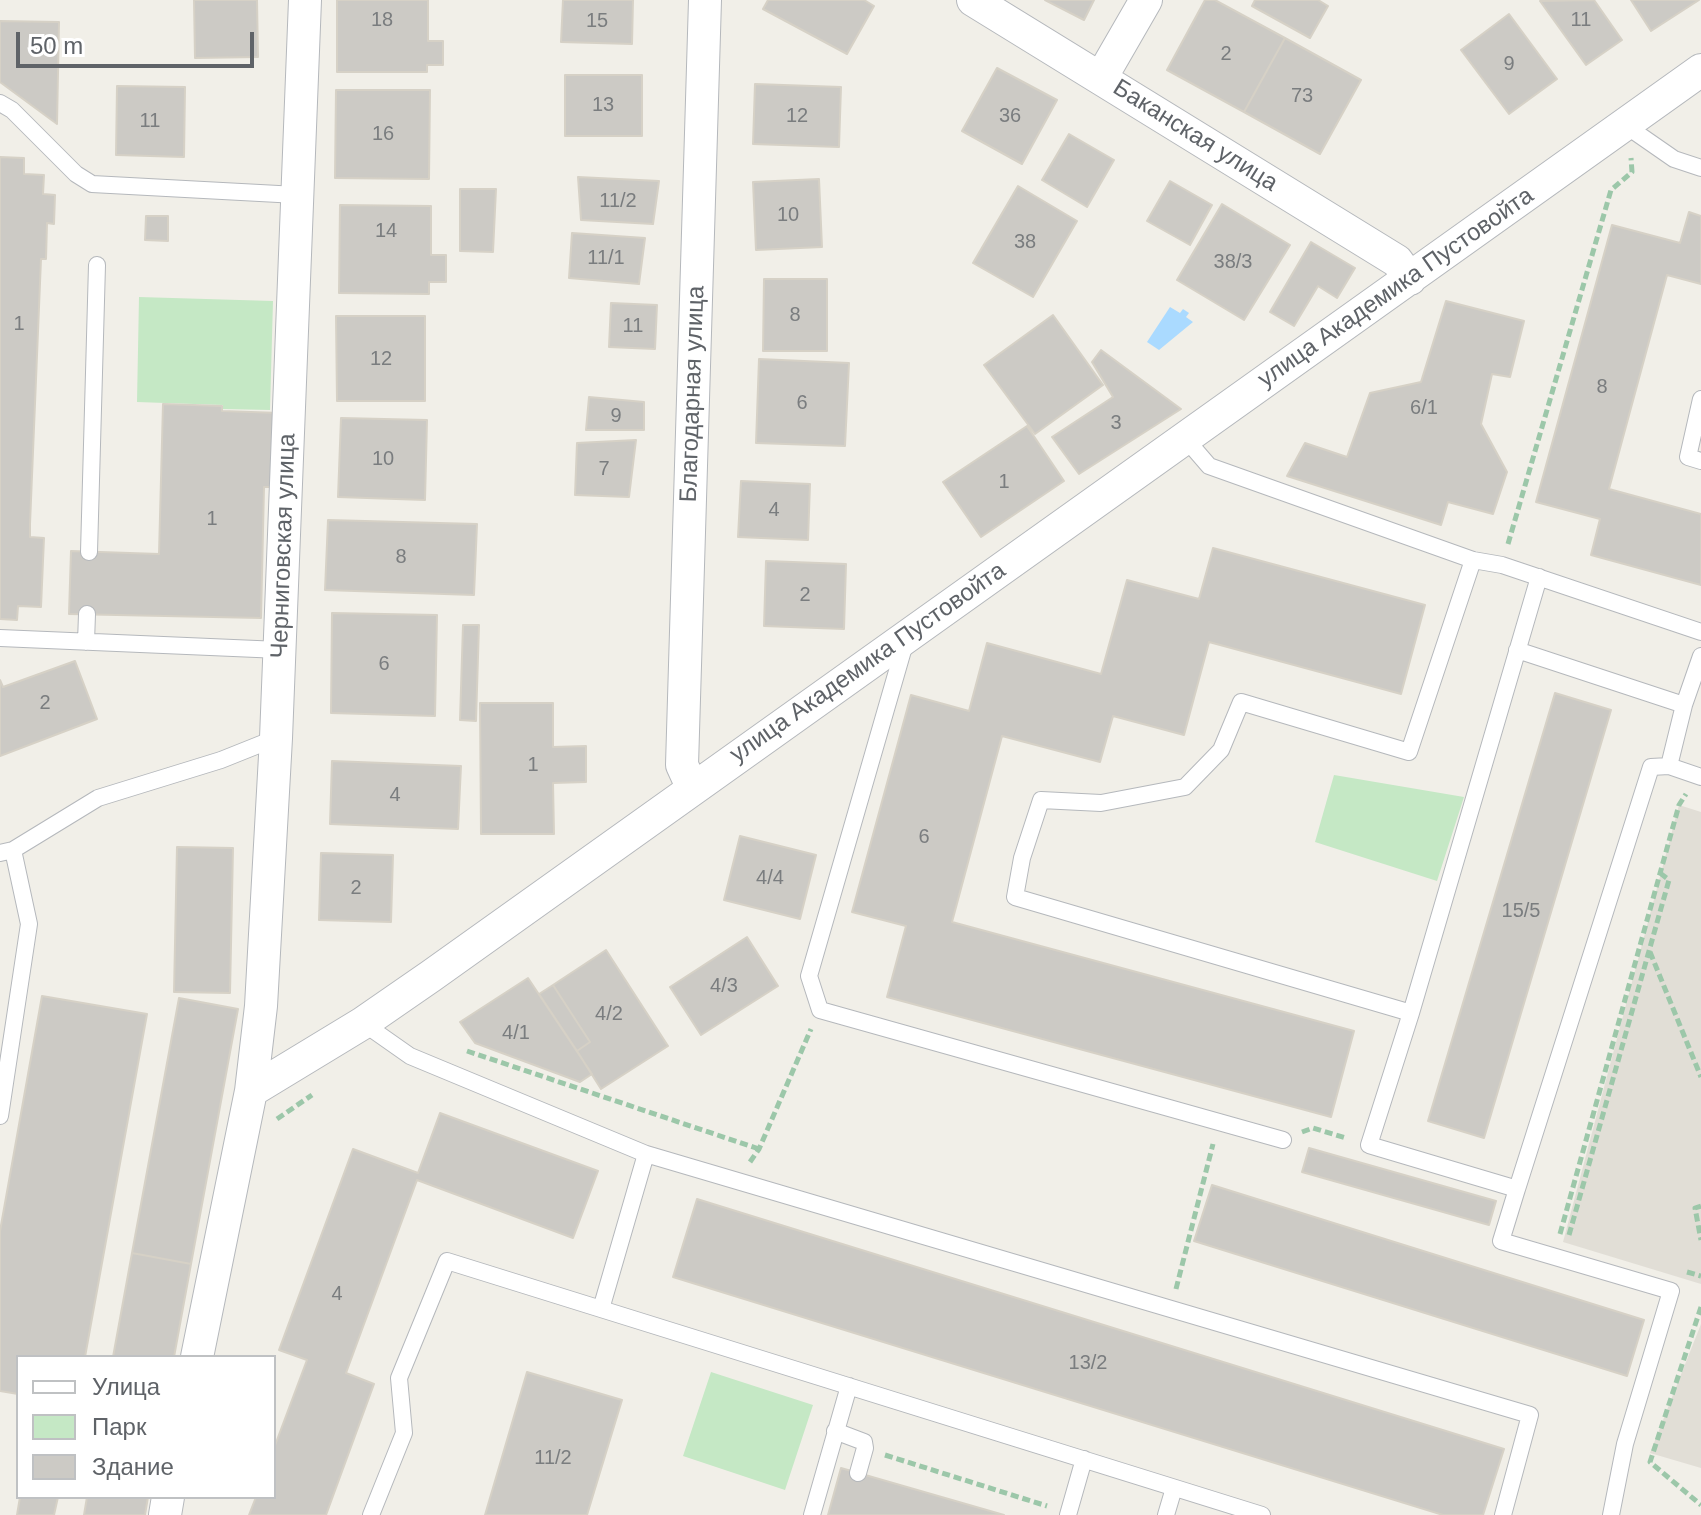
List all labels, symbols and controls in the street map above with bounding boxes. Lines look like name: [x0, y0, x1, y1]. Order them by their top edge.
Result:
house number: 18: [371, 8, 393, 32]
house number: 11: [1571, 8, 1591, 32]
house number: 15: [586, 9, 608, 33]
scale bar: [20, 16, 258, 66]
text: 50 m: [30, 32, 83, 59]
house number: 2: [1220, 42, 1232, 66]
house number: 9: [1503, 52, 1515, 76]
street label: Баканская улица: [1107, 74, 1283, 198]
house number: 73: [1291, 84, 1313, 108]
house number: 13: [592, 93, 614, 117]
house number: 12: [786, 104, 808, 128]
house number: 36: [999, 104, 1021, 128]
house number: 11: [140, 109, 160, 133]
house number: 16: [372, 122, 394, 146]
street label: улица Академика Пустовойта: [1253, 182, 1539, 394]
house number: 11/2: [599, 189, 637, 213]
house number: 10: [777, 203, 799, 227]
house number: 14: [375, 219, 397, 243]
house number: 38: [1014, 230, 1036, 254]
house number: 11/1: [587, 246, 625, 270]
house number: 38/3: [1214, 250, 1252, 274]
street label: Благодарная улица: [675, 285, 711, 503]
house number: 8: [789, 303, 801, 327]
house number: 1: [13, 312, 25, 336]
house number: 11: [623, 314, 643, 338]
house number: 12: [370, 347, 392, 371]
house number: 8: [1596, 375, 1608, 399]
house number: 6: [796, 391, 808, 415]
house number: 6/1: [1410, 396, 1438, 420]
house number: 9: [610, 404, 622, 428]
house number: 3: [1110, 411, 1122, 435]
street label: Черниговская улица: [266, 433, 302, 659]
house number: 10: [372, 447, 394, 471]
house number: 7: [598, 457, 610, 481]
house number: 1: [998, 470, 1010, 494]
house number: 4: [768, 498, 780, 522]
house number: 1: [206, 507, 218, 531]
house number: 8: [395, 545, 407, 569]
street label: улица Академика Пустовойта: [725, 557, 1011, 769]
house number: 2: [799, 583, 811, 607]
house number: 6: [378, 652, 390, 676]
house number: 2: [39, 691, 51, 715]
house number: 1: [527, 753, 539, 777]
house number: 4: [389, 783, 401, 807]
house number: 6: [918, 825, 930, 849]
house number: 4/4: [756, 866, 784, 890]
house number: 2: [350, 876, 362, 900]
house number: 15/5: [1502, 899, 1540, 923]
house number: 4/3: [710, 974, 738, 998]
house number: 4/2: [595, 1002, 623, 1026]
house number: 4/1: [502, 1021, 530, 1045]
house number: 4: [331, 1282, 343, 1306]
house number: 13/2: [1069, 1351, 1107, 1375]
legend: [16, 1355, 276, 1499]
text: Улица: [92, 1373, 160, 1400]
text: Парк: [92, 1413, 146, 1440]
house number: 11/2: [534, 1446, 572, 1470]
text: Здание: [92, 1453, 174, 1480]

